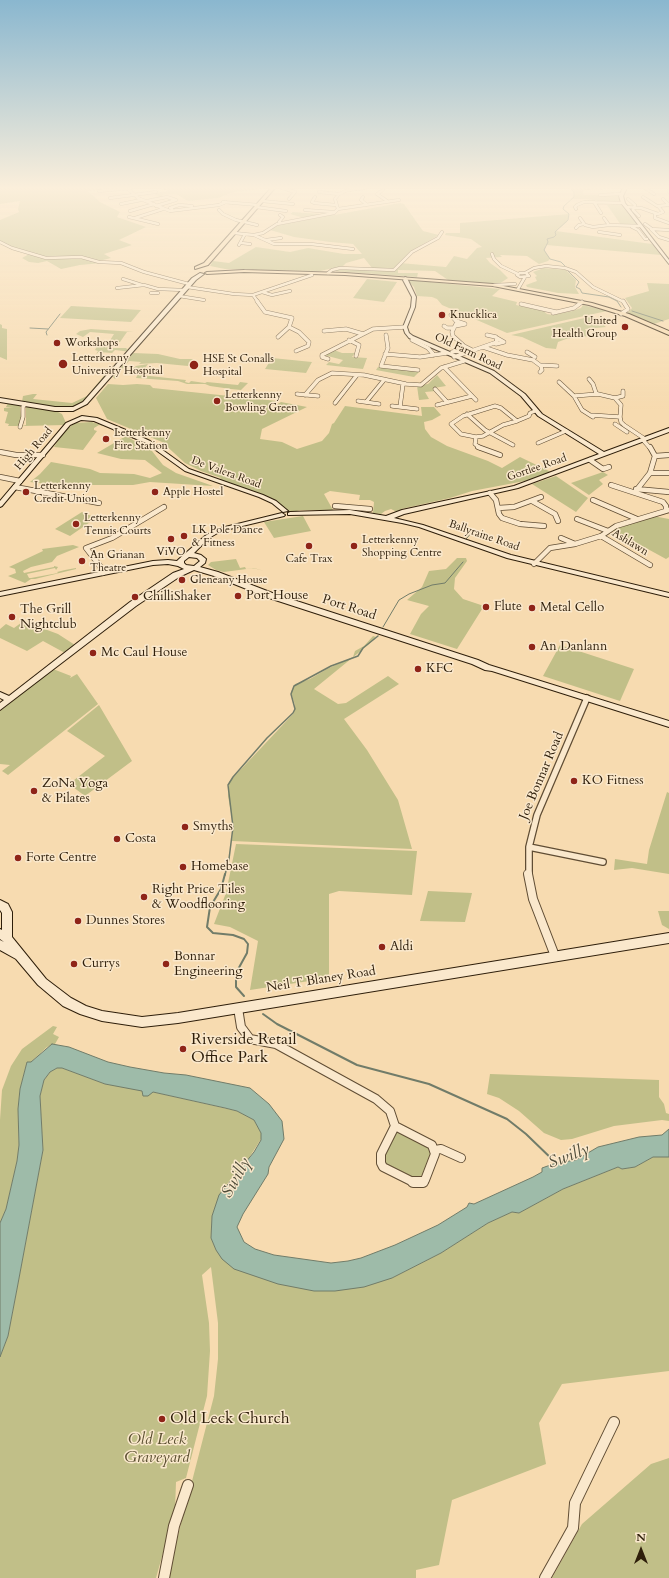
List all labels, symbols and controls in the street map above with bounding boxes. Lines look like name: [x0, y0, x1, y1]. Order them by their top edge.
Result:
place label: Knucklica: [450, 308, 497, 322]
marker: Knucklica: [437, 310, 447, 320]
place label: United Health Group: [552, 314, 617, 340]
marker: United Health Group: [620, 322, 630, 332]
street label: Old Farm Road: [432, 331, 504, 373]
place label: Workshops: [65, 336, 118, 350]
marker: Workshops: [52, 338, 62, 348]
place label: Letterkenny University Hospital: [72, 351, 163, 377]
place label: HSE St Conalls Hospital: [203, 352, 274, 378]
marker: Letterkenny University Hospital: [57, 358, 69, 370]
marker: HSE St Conalls Hospital: [188, 359, 200, 371]
place label: Letterkenny Bowling Green: [225, 388, 297, 414]
marker: Letterkenny Bowling Green: [212, 396, 222, 406]
street label: High Road: [12, 425, 56, 473]
place label: Letterkenny Fire Station: [114, 426, 171, 452]
marker: Letterkenny Fire Station: [101, 434, 111, 444]
street label: Gortlee Road: [506, 452, 568, 484]
street label: De Valera Road: [189, 454, 263, 492]
place label: Letterkenny Credit Union: [34, 479, 97, 505]
place label: Apple Hostel: [163, 485, 223, 499]
marker: Letterkenny Credit Union: [21, 487, 31, 497]
marker: Apple Hostel: [150, 487, 160, 497]
place label: Letterkenny Tennis Courts: [84, 511, 151, 537]
street label: Ballyraine Road: [447, 518, 521, 554]
marker: Letterkenny Tennis Courts: [71, 519, 81, 529]
place label: LK Pole Dance & Fitness: [192, 523, 263, 549]
street label: Ashlawn: [609, 527, 651, 559]
marker: LK Pole Dance & Fitness: [179, 531, 189, 541]
place label: Letterkenny Shopping Centre: [362, 533, 442, 559]
marker: ViVO: [166, 534, 176, 544]
marker: Cafe Trax: [304, 541, 314, 551]
marker: Letterkenny Shopping Centre: [349, 541, 359, 551]
place label: ViVO: [157, 545, 185, 559]
place label: An Grianan Theatre: [90, 548, 145, 574]
place label: Cafe Trax: [286, 552, 332, 566]
marker: An Grianan Theatre: [77, 556, 87, 566]
place label: Gleneany House: [190, 573, 267, 587]
marker: Gleneany House: [177, 575, 187, 585]
place label: Port House: [246, 588, 308, 604]
place label: ChilliShaker: [143, 589, 211, 605]
marker: Port House: [233, 591, 243, 601]
marker: ChilliShaker: [130, 592, 140, 602]
street label: Port Road: [320, 592, 378, 624]
place label: Flute: [494, 599, 522, 615]
place label: Metal Cello: [540, 600, 604, 616]
place label: The Grill Nightclub: [20, 602, 77, 633]
marker: Flute: [481, 602, 491, 612]
marker: Metal Cello: [527, 603, 537, 613]
marker: The Grill Nightclub: [7, 612, 17, 622]
place label: An Danlann: [540, 639, 607, 655]
marker: An Danlann: [527, 642, 537, 652]
place label: Mc Caul House: [101, 645, 187, 661]
marker: Mc Caul House: [88, 648, 98, 658]
place label: KFC: [426, 661, 453, 677]
marker: KFC: [413, 664, 423, 674]
street label: Joe Bonnar Road: [516, 730, 568, 822]
place label: KO Fitness: [582, 773, 644, 789]
place label: ZoNa Yoga & Pilates: [42, 776, 108, 807]
marker: KO Fitness: [569, 776, 579, 786]
marker: ZoNa Yoga & Pilates: [29, 786, 39, 796]
place label: Smyths: [193, 819, 233, 835]
marker: Smyths: [180, 822, 190, 832]
place label: Costa: [125, 831, 156, 847]
marker: Costa: [112, 834, 122, 844]
place label: Forte Centre: [26, 850, 97, 866]
marker: Forte Centre: [13, 853, 23, 863]
place label: Homebase: [191, 859, 249, 875]
marker: Homebase: [178, 862, 188, 872]
place label: Right Price Tiles & Woodflooring: [152, 882, 245, 913]
marker: Right Price Tiles & Woodflooring: [139, 892, 149, 902]
place label: Dunnes Stores: [86, 913, 165, 929]
marker: Dunnes Stores: [73, 916, 83, 926]
place label: Aldi: [390, 939, 413, 955]
marker: Aldi: [377, 942, 387, 952]
place label: Bonnar Engineering: [174, 949, 243, 980]
place label: Currys: [82, 956, 120, 972]
marker: Currys: [69, 959, 79, 969]
marker: Bonnar Engineering: [161, 959, 171, 969]
street label: Neil T Blaney Road: [265, 964, 377, 996]
place label: Riverside Retail Office Park: [191, 1030, 297, 1068]
marker: Riverside Retail Office Park: [178, 1044, 188, 1054]
water label: Swilly: [545, 1140, 593, 1174]
water label: Swilly: [218, 1154, 256, 1202]
place label: Old Leck Church: [170, 1409, 290, 1429]
marker: Old Leck Church: [157, 1414, 167, 1424]
park label: Old Leck Graveyard: [124, 1430, 190, 1468]
north arrow: [621, 1530, 661, 1570]
text: N: [636, 1530, 646, 1545]

